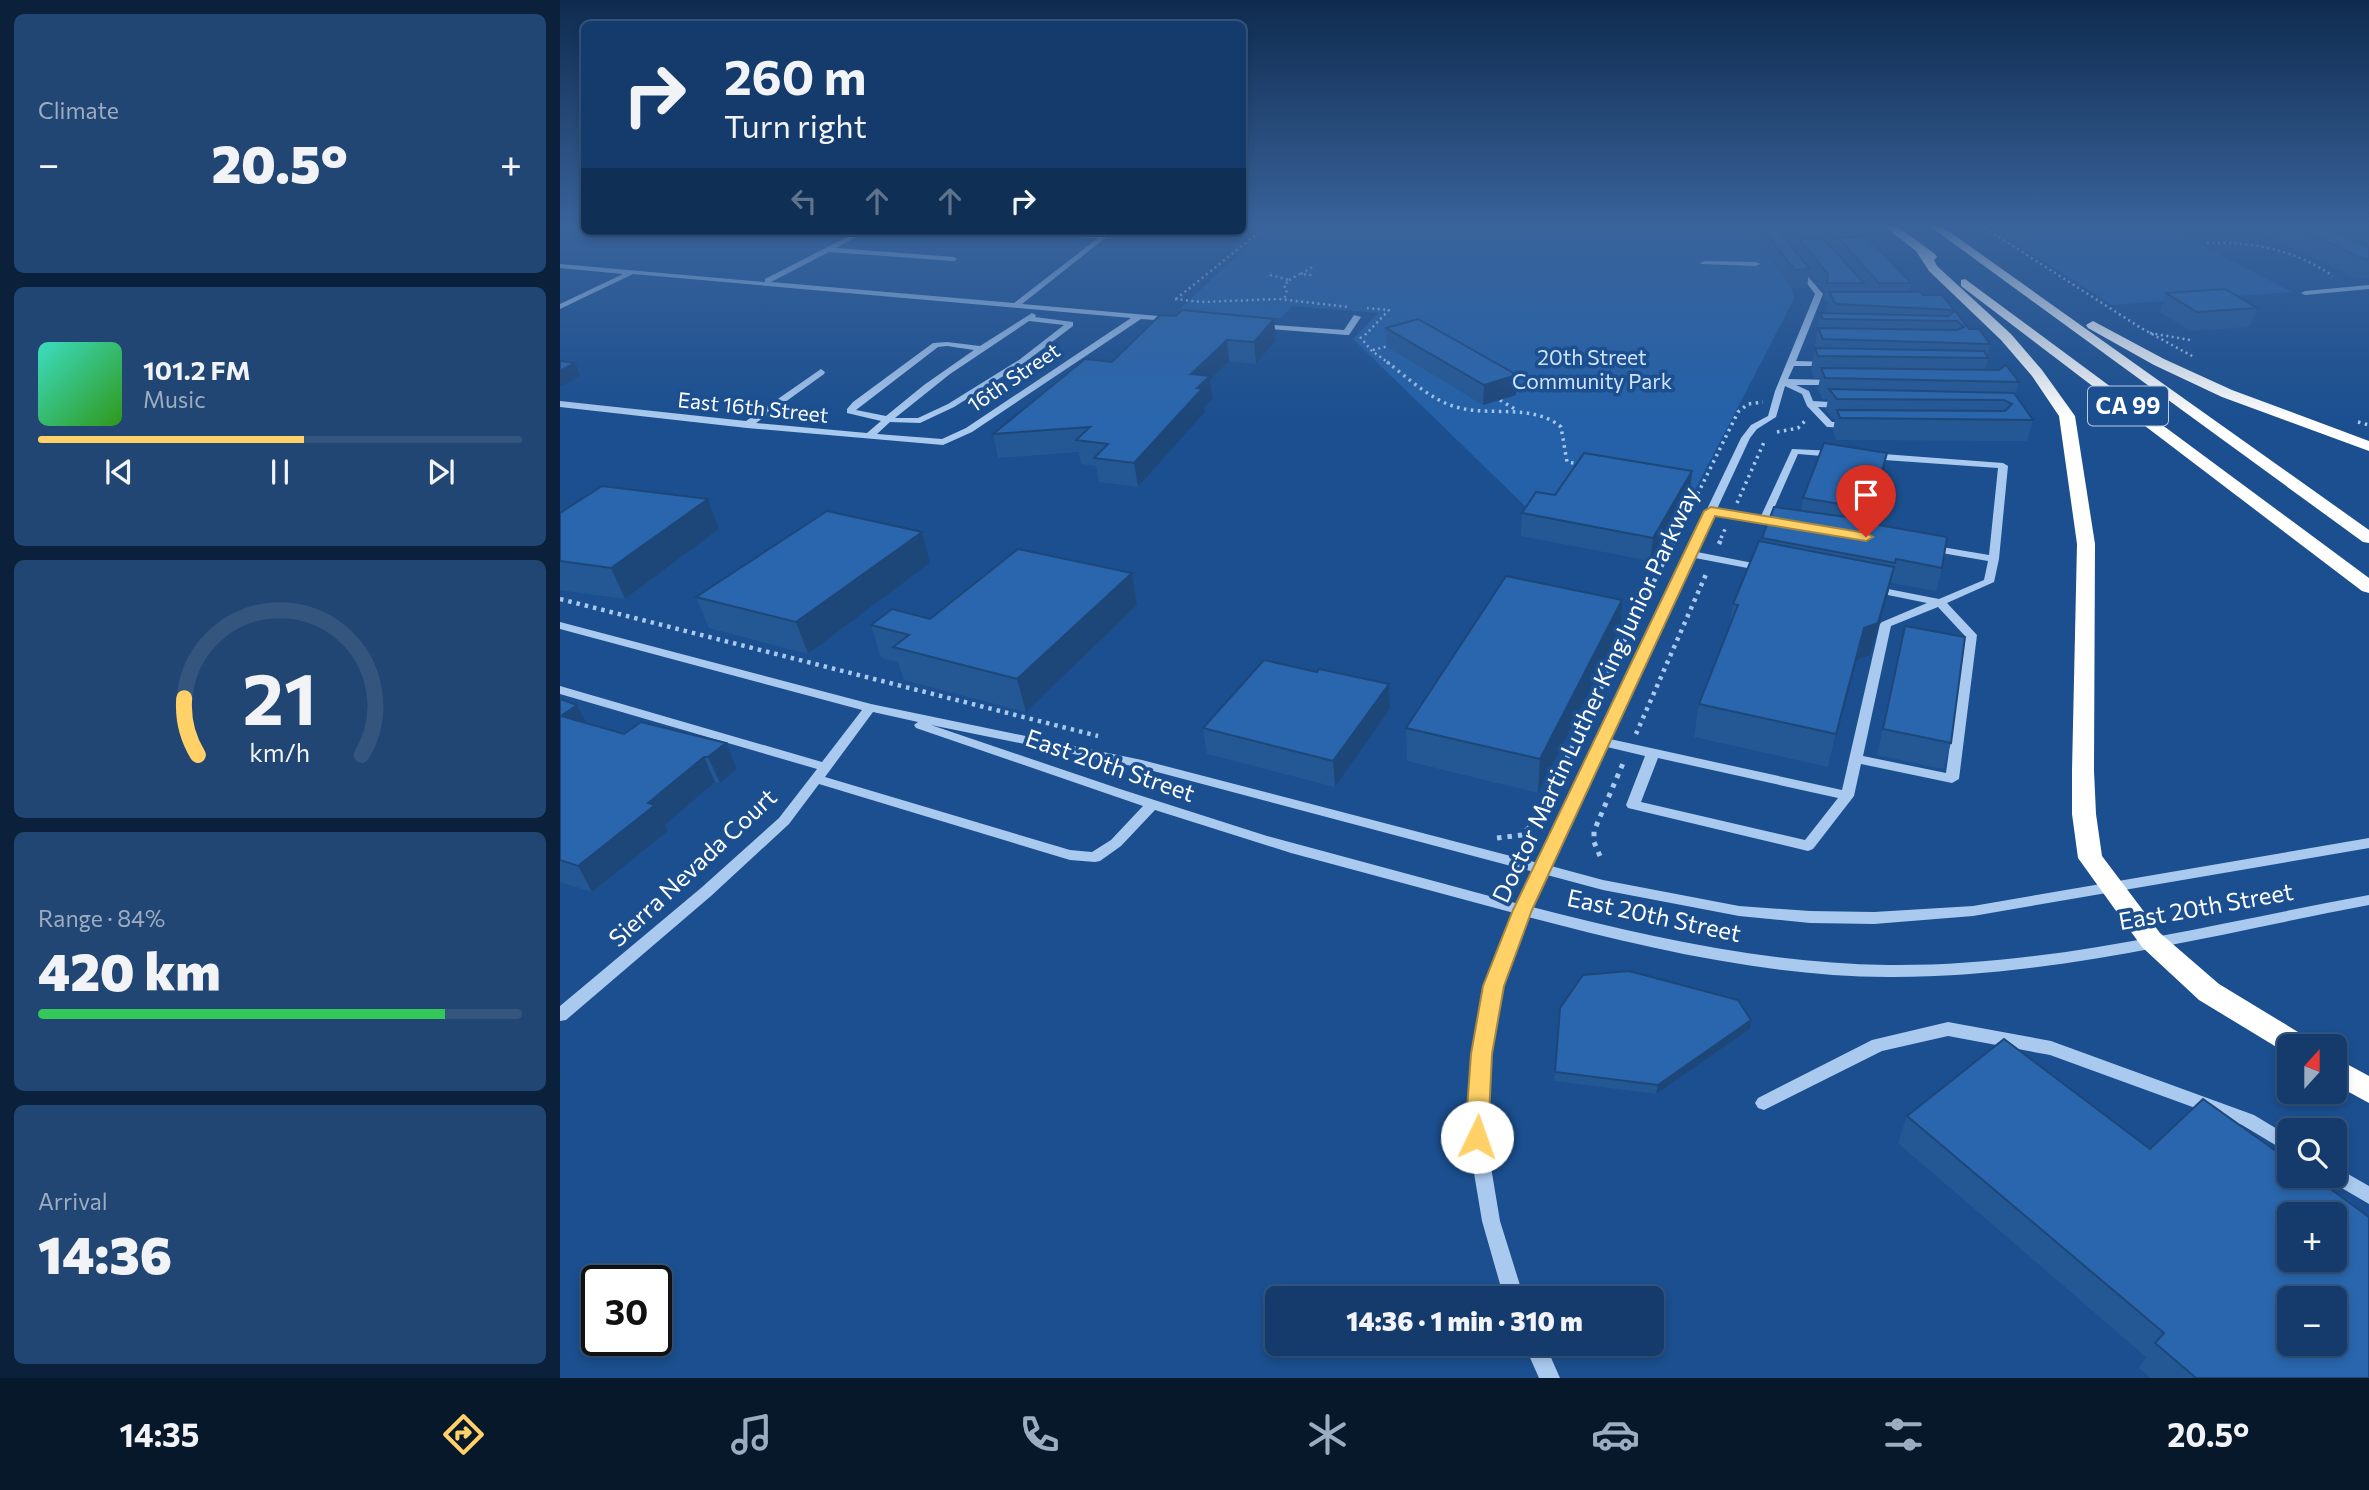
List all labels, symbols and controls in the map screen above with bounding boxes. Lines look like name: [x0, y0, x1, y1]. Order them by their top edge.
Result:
text: 260 m: [724, 45, 866, 105]
icon: right: [609, 49, 700, 140]
text: Climate: [38, 96, 119, 124]
text: Turn right: [724, 105, 867, 145]
text: 20.5°: [211, 130, 348, 194]
text: −: [38, 139, 60, 186]
text: +: [500, 139, 522, 186]
icon: left: [785, 182, 823, 220]
icon: ahead: [858, 182, 896, 220]
icon: ahead: [931, 182, 969, 220]
icon: right: [1004, 182, 1042, 220]
street label: 16th Street: [962, 337, 1064, 417]
park label: 20th Street Community Park: [1512, 344, 1672, 393]
text: 101.2 FM: [143, 354, 251, 385]
text: Music: [143, 385, 206, 413]
street label: East 16th Street: [677, 386, 830, 427]
road number: CA 99: [2088, 386, 2168, 426]
icon: previous: [100, 453, 138, 491]
icon: pause: [261, 453, 299, 491]
icon: next: [422, 453, 460, 491]
pin: [1836, 465, 1896, 537]
icon: arrive: [1847, 476, 1885, 514]
street label: Doctor Martin Luther King Junior Parkway: [1485, 482, 1704, 907]
text: 21: [243, 651, 317, 740]
street label: East 20th Street: [1022, 722, 1199, 807]
text: km/h: [250, 737, 310, 767]
street label: Sierra Nevada Court: [602, 782, 782, 952]
street label: East 20th Street: [2116, 876, 2296, 935]
street label: East 20th Street: [1565, 882, 1744, 947]
text: Range · 84%: [38, 904, 165, 932]
text: 420 km: [38, 938, 221, 1002]
north arrow: [2277, 1034, 2347, 1104]
map controls: [2277, 1034, 2347, 1356]
position arrow: [1440, 1100, 1514, 1174]
button: search: [2277, 1118, 2347, 1188]
text: Arrival: [38, 1187, 108, 1215]
button: +: [2277, 1202, 2347, 1272]
text: 14:36: [38, 1221, 172, 1285]
speed limit sign: 30: [581, 1265, 672, 1356]
button: −: [2277, 1286, 2347, 1356]
text: 14:36 · 1 min · 310 m: [1346, 1305, 1583, 1336]
icon: directions: [439, 1410, 488, 1459]
icon: music: [727, 1410, 776, 1459]
icon: phone: [1015, 1410, 1064, 1459]
icon: climate: [1303, 1410, 1352, 1459]
icon: car: [1591, 1410, 1640, 1459]
icon: filters: [1879, 1410, 1928, 1459]
text: 14:35: [120, 1414, 199, 1454]
text: 20.5°: [2167, 1414, 2249, 1454]

